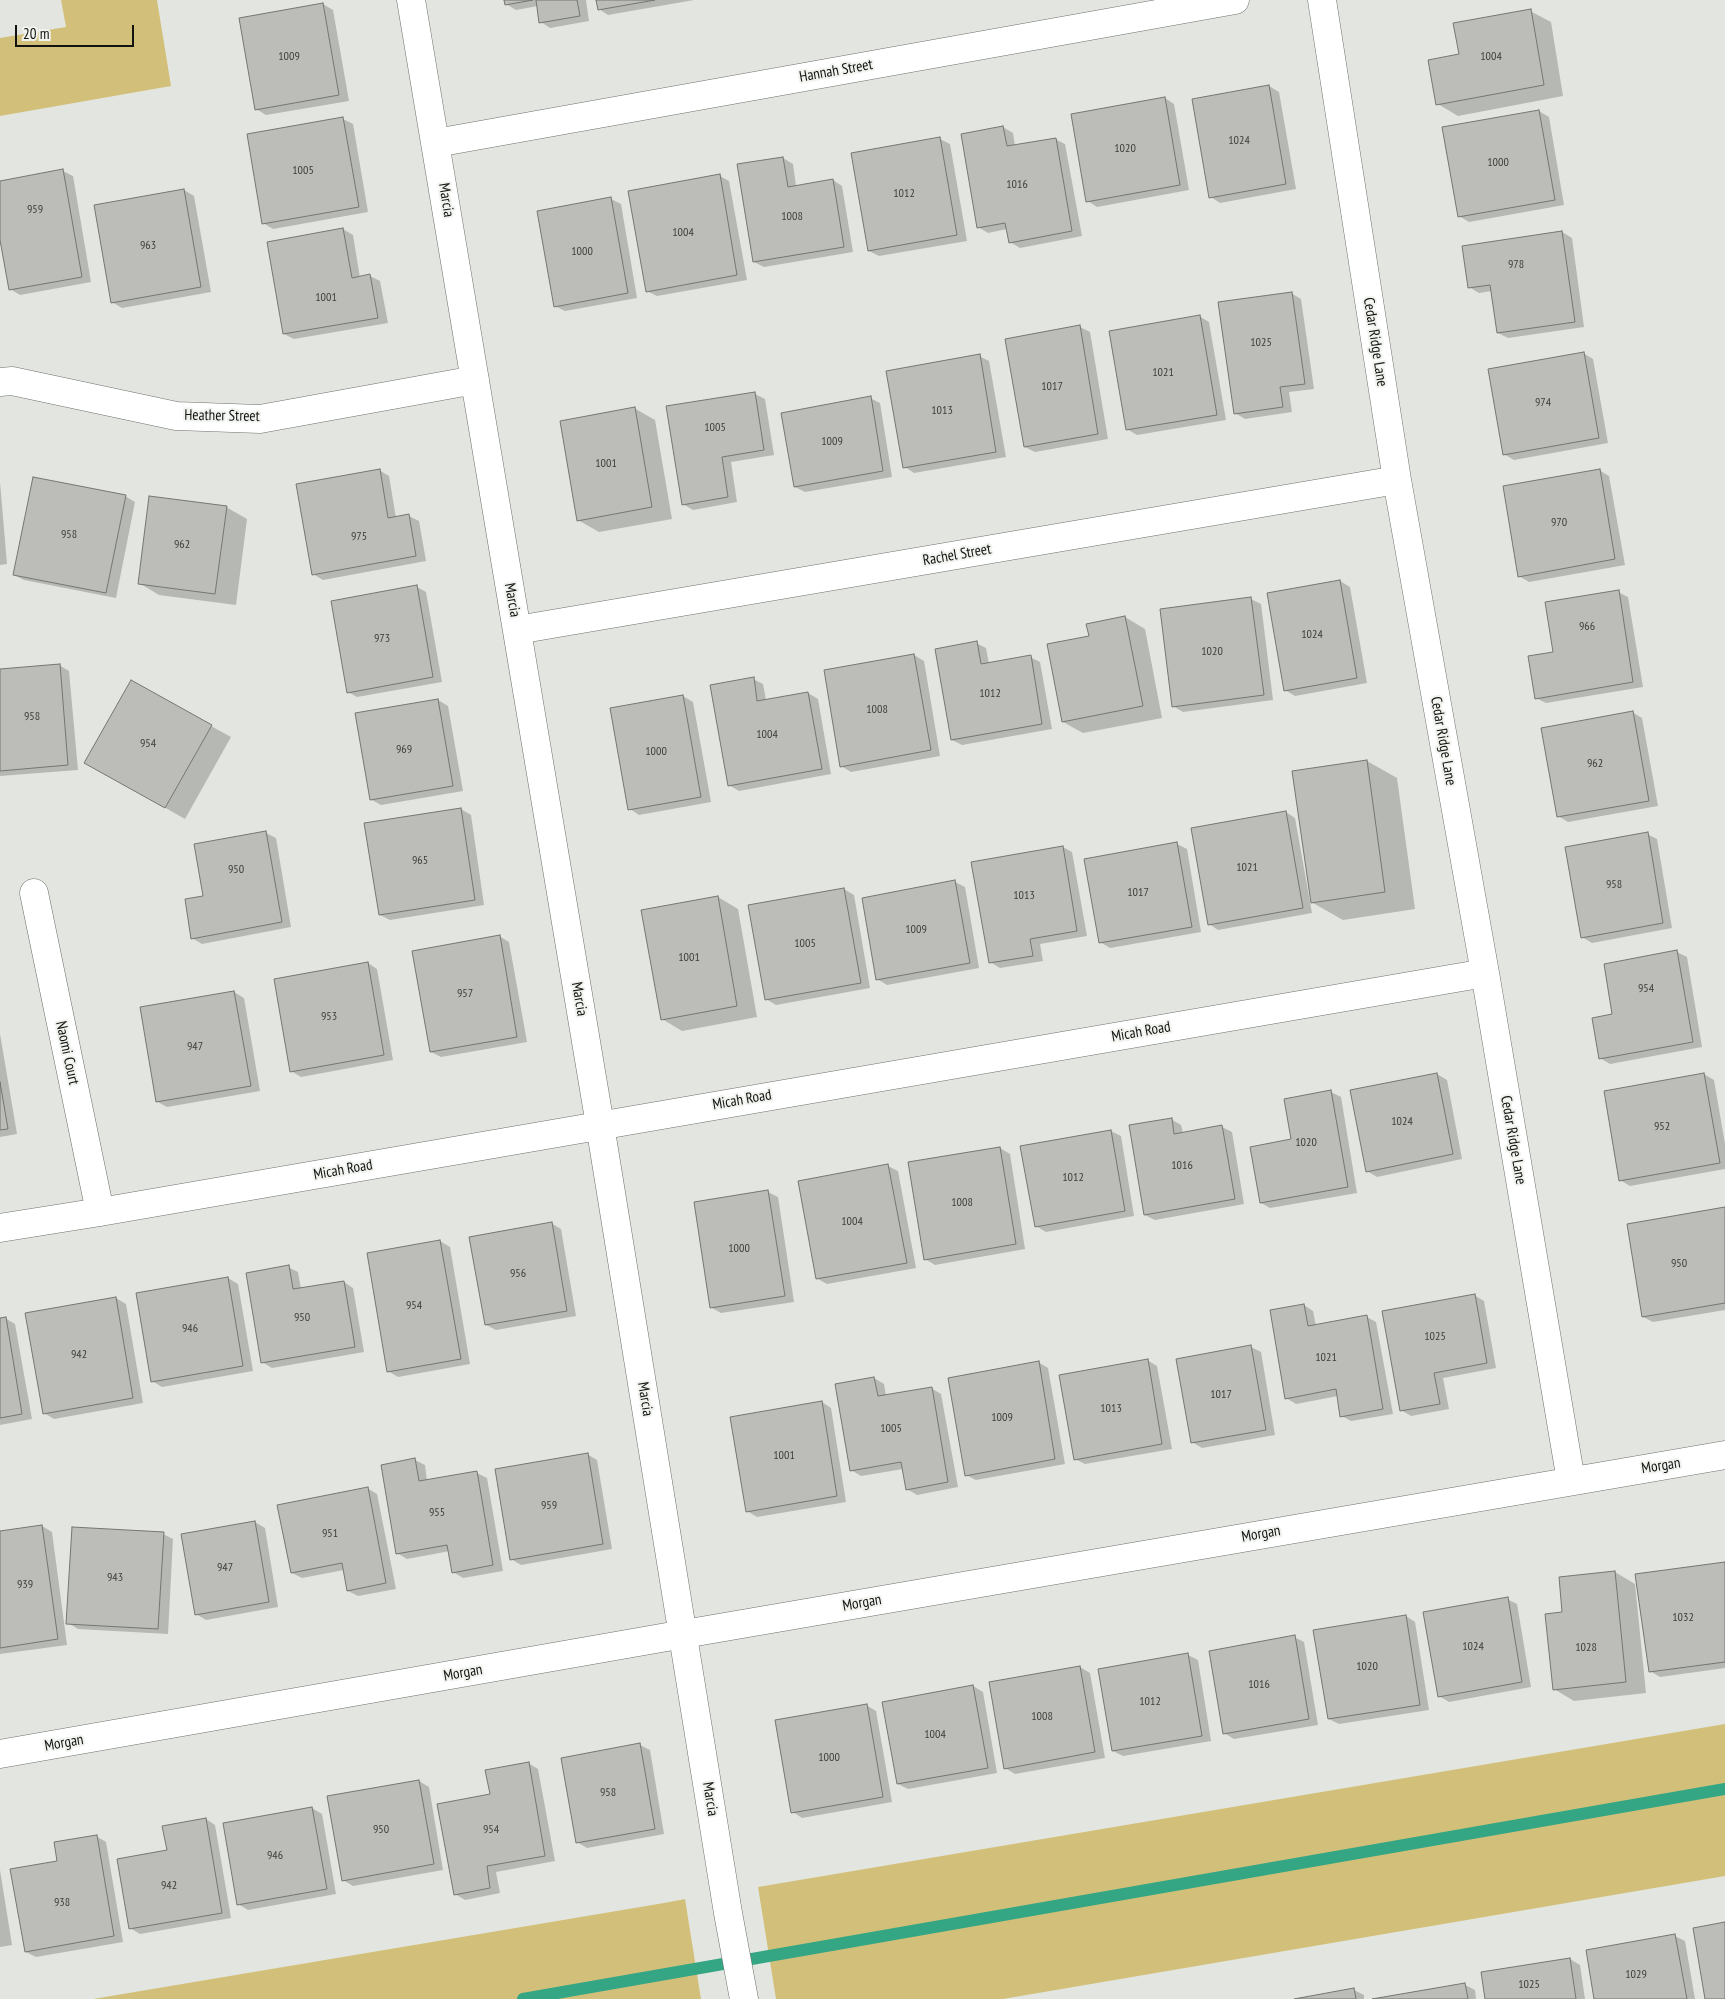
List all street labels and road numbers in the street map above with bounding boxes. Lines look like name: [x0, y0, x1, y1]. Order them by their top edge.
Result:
street label: Hannah Street: [798, 56, 874, 86]
street label: Marcia: [434, 182, 458, 218]
street label: Cedar Ridge Lane: [1359, 296, 1391, 388]
street label: Heather Street: [184, 406, 260, 426]
street label: Rachel Street: [921, 540, 993, 570]
street label: Marcia: [500, 582, 524, 618]
street label: Cedar Ridge Lane: [1426, 695, 1460, 787]
street label: Marcia: [567, 981, 591, 1017]
street label: Micah Road: [1110, 1018, 1172, 1046]
street label: Naomi Court: [51, 1019, 83, 1087]
street label: Micah Road: [711, 1086, 773, 1114]
street label: Cedar Ridge Lane: [1496, 1094, 1530, 1186]
street label: Micah Road: [312, 1156, 374, 1184]
street label: Marcia: [633, 1381, 657, 1417]
street label: Morgan: [1640, 1454, 1682, 1478]
street label: Morgan: [1240, 1522, 1282, 1546]
street label: Morgan: [841, 1591, 883, 1615]
street label: Morgan: [442, 1661, 484, 1685]
street label: Morgan: [43, 1731, 85, 1755]
street label: Marcia: [698, 1781, 722, 1817]

